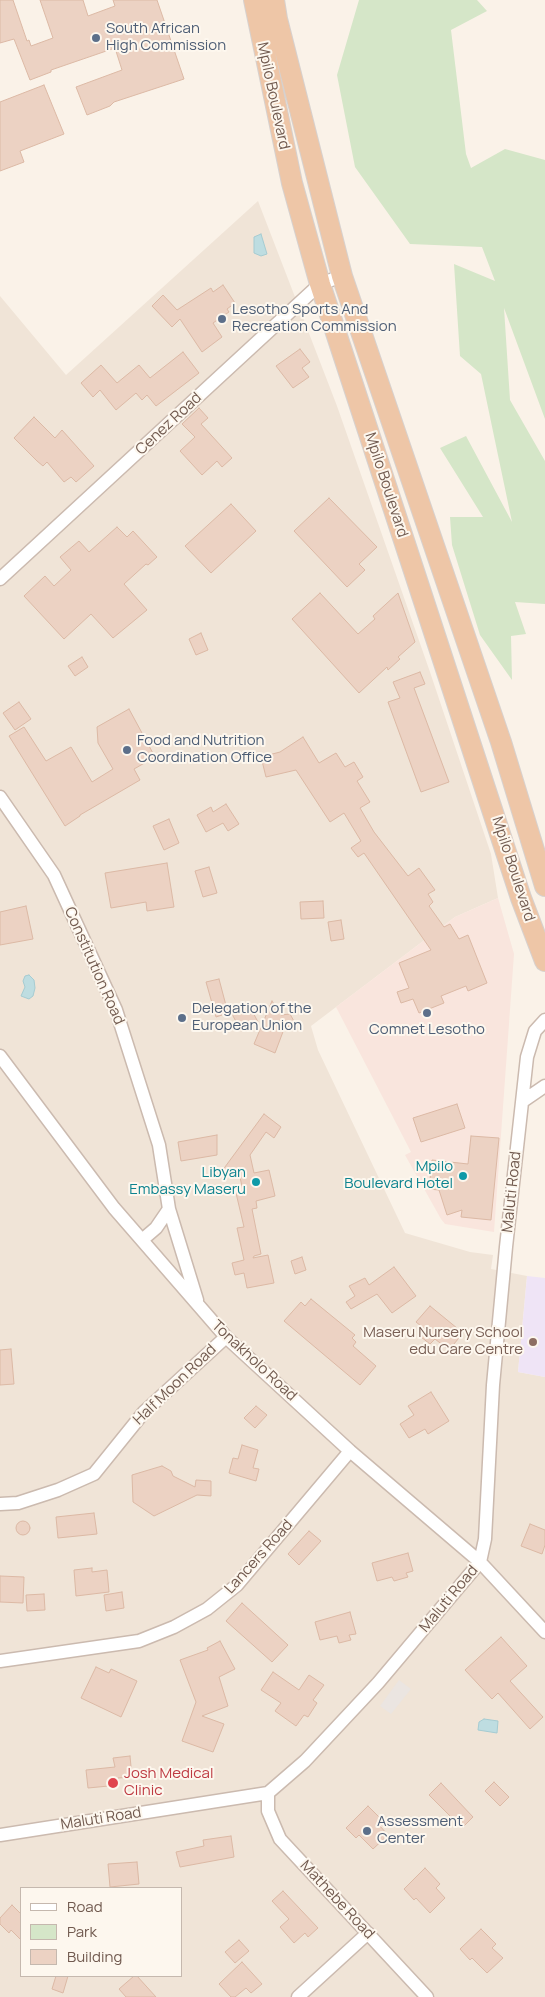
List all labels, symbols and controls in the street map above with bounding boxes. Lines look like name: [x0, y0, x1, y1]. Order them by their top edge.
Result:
place label: South African High Commission: [106, 20, 226, 55]
marker: South African High Commission: [90, 32, 102, 44]
street label: Mpilo Boulevard: [253, 41, 293, 151]
place label: Lesotho Sports And Recreation Commission: [232, 301, 397, 336]
marker: Lesotho Sports And Recreation Commission: [216, 313, 228, 325]
street label: Cenez Road: [132, 389, 206, 459]
street label: Mpilo Boulevard: [361, 430, 411, 540]
place label: Food and Nutrition Coordination Office: [137, 732, 272, 767]
marker: Food and Nutrition Coordination Office: [121, 744, 133, 756]
street label: Mpilo Boulevard: [488, 814, 538, 924]
street label: Constitution Road: [60, 904, 128, 1028]
place label: Delegation of the European Union: [192, 1000, 311, 1035]
marker: Comnet Lesotho: [421, 1007, 433, 1019]
marker: Delegation of the European Union: [176, 1012, 188, 1024]
place label: Comnet Lesotho: [369, 1021, 485, 1039]
street label: Maluti Road: [499, 1151, 525, 1233]
place label: Mpilo Boulevard Hotel: [344, 1158, 453, 1193]
place label: Libyan Embassy Maseru: [129, 1164, 246, 1199]
marker: Mpilo Boulevard Hotel: [457, 1170, 469, 1182]
marker: Libyan Embassy Maseru: [250, 1176, 262, 1188]
street label: Tonakholo Road: [208, 1317, 300, 1405]
place label: Maseru Nursery School edu Care Centre: [363, 1324, 523, 1359]
marker: Maseru Nursery School edu Care Centre: [527, 1336, 539, 1348]
street label: Half Moon Road: [130, 1341, 220, 1429]
street label: Lancers Road: [221, 1516, 297, 1598]
street label: Maluti Road: [416, 1562, 482, 1636]
place label: Josh Medical Clinic: [124, 1765, 213, 1800]
marker: Josh Medical Clinic: [106, 1776, 120, 1790]
street label: Maluti Road: [59, 1804, 143, 1834]
place label: Assessment Center: [377, 1813, 463, 1848]
marker: Assessment Center: [361, 1825, 373, 1837]
street label: Mathebe Road: [296, 1857, 378, 1943]
legend: [20, 1887, 182, 1977]
text: Road: [67, 1896, 103, 1917]
text: Park: [67, 1921, 97, 1942]
text: Building: [67, 1946, 122, 1967]

